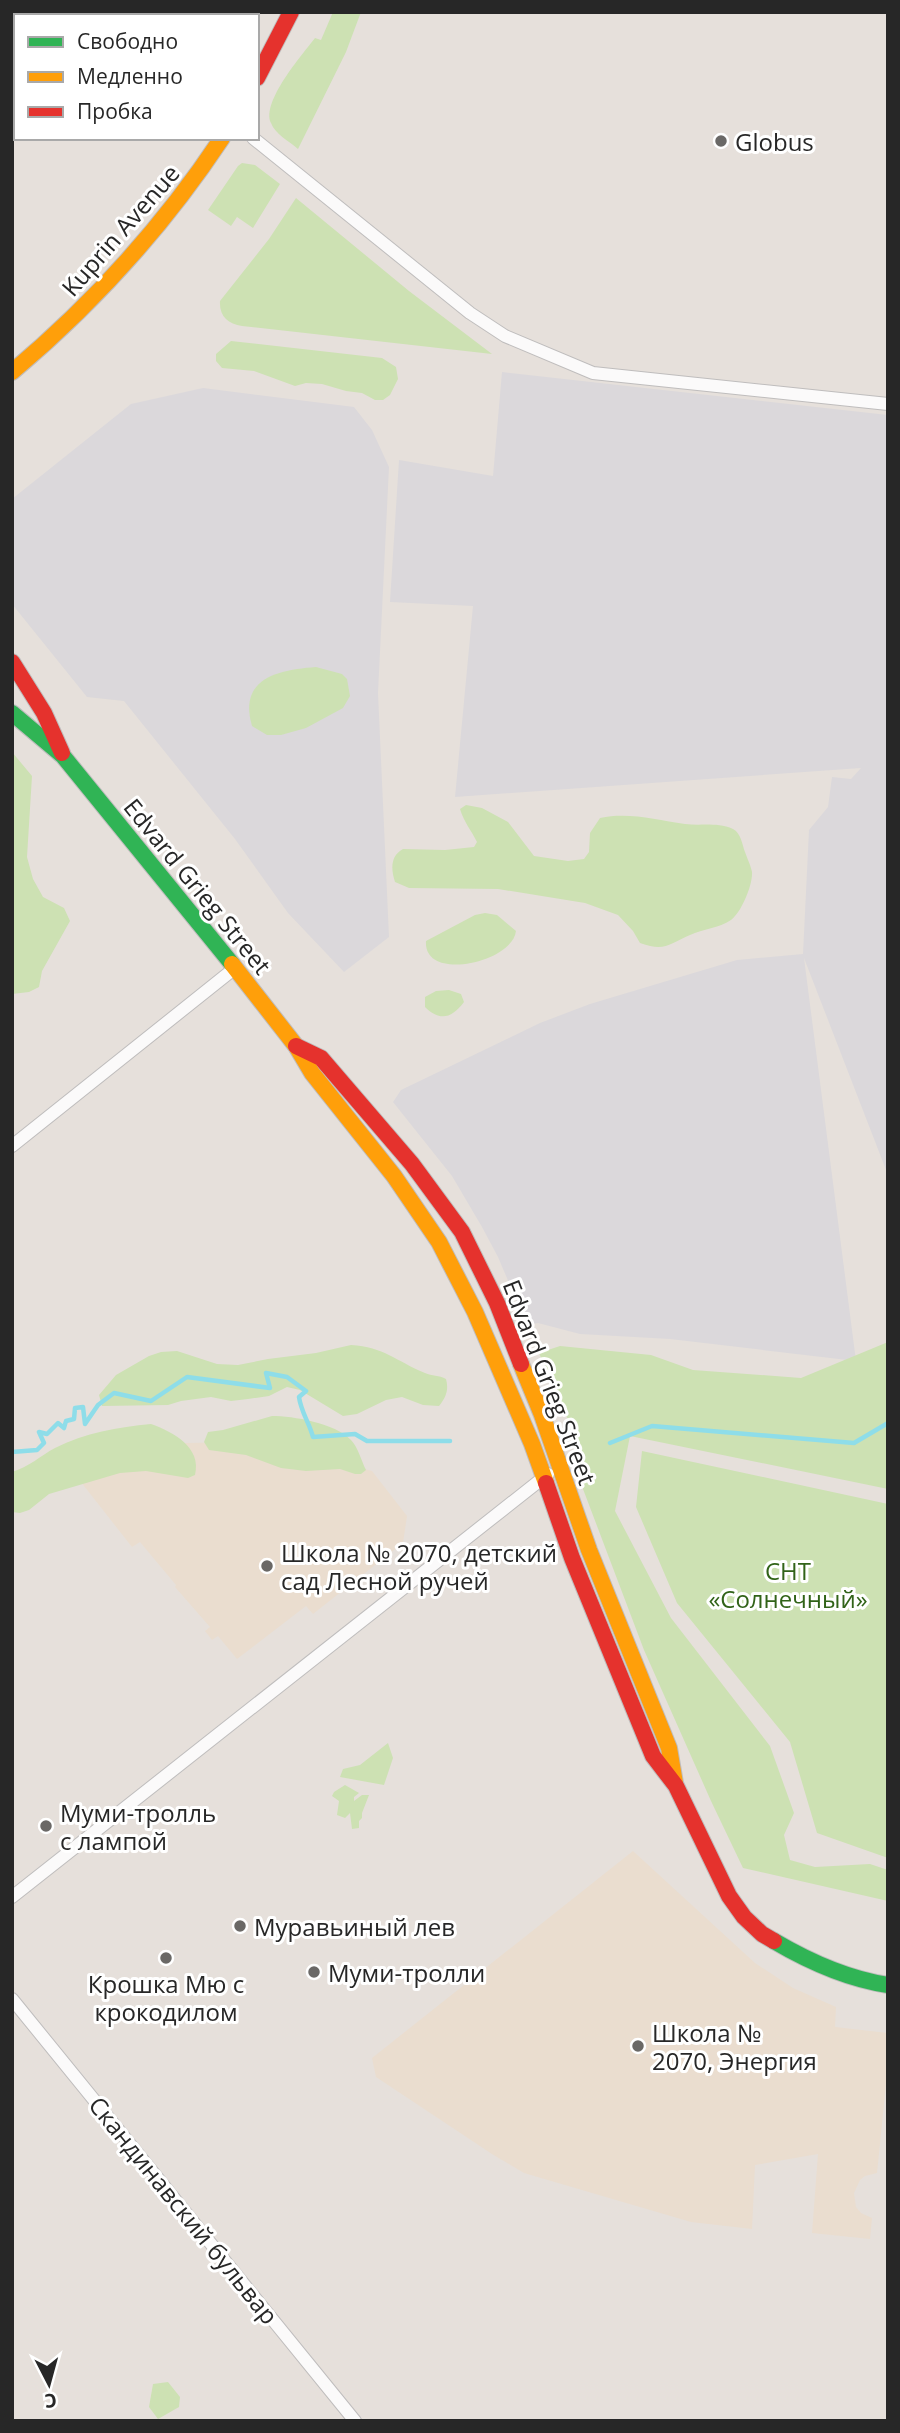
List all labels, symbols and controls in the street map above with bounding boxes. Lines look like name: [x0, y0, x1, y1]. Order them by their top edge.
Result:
legend: [14, 14, 259, 140]
text: Свободно: [77, 27, 178, 55]
text: Медленно: [77, 62, 183, 90]
text: Пробка: [77, 97, 153, 125]
place label: Globus: [735, 125, 814, 158]
marker: Globus: [713, 133, 729, 149]
street label: Kuprin Avenue: [54, 157, 186, 303]
street label: Edvard Grieg Street: [117, 791, 279, 981]
street label: Edvard Grieg Street: [496, 1275, 604, 1489]
place label: Школа № 2070, детский сад Лесной ручей: [281, 1536, 557, 1597]
park label: СНТ «Солнечный»: [708, 1554, 868, 1615]
marker: Школа № 2070, детский сад Лесной ручей: [259, 1558, 275, 1574]
place label: Муми-тролль с лампой: [60, 1796, 216, 1857]
marker: Муми-тролль с лампой: [38, 1818, 54, 1834]
place label: Муравьиный лев: [254, 1910, 455, 1943]
marker: Муравьиный лев: [232, 1918, 248, 1934]
marker: Крошка Мю с крокодилом: [158, 1950, 174, 1966]
place label: Муми-тролли: [328, 1956, 485, 1989]
marker: Муми-тролли: [306, 1964, 322, 1980]
place label: Крошка Мю с крокодилом: [88, 1967, 244, 2028]
place label: Школа № 2070, Энергия: [652, 2016, 817, 2077]
marker: Школа № 2070, Энергия: [630, 2038, 646, 2054]
street label: Скандинавский бульвар: [82, 2089, 286, 2331]
north arrow: [14, 2349, 84, 2419]
text: С: [43, 2387, 58, 2414]

